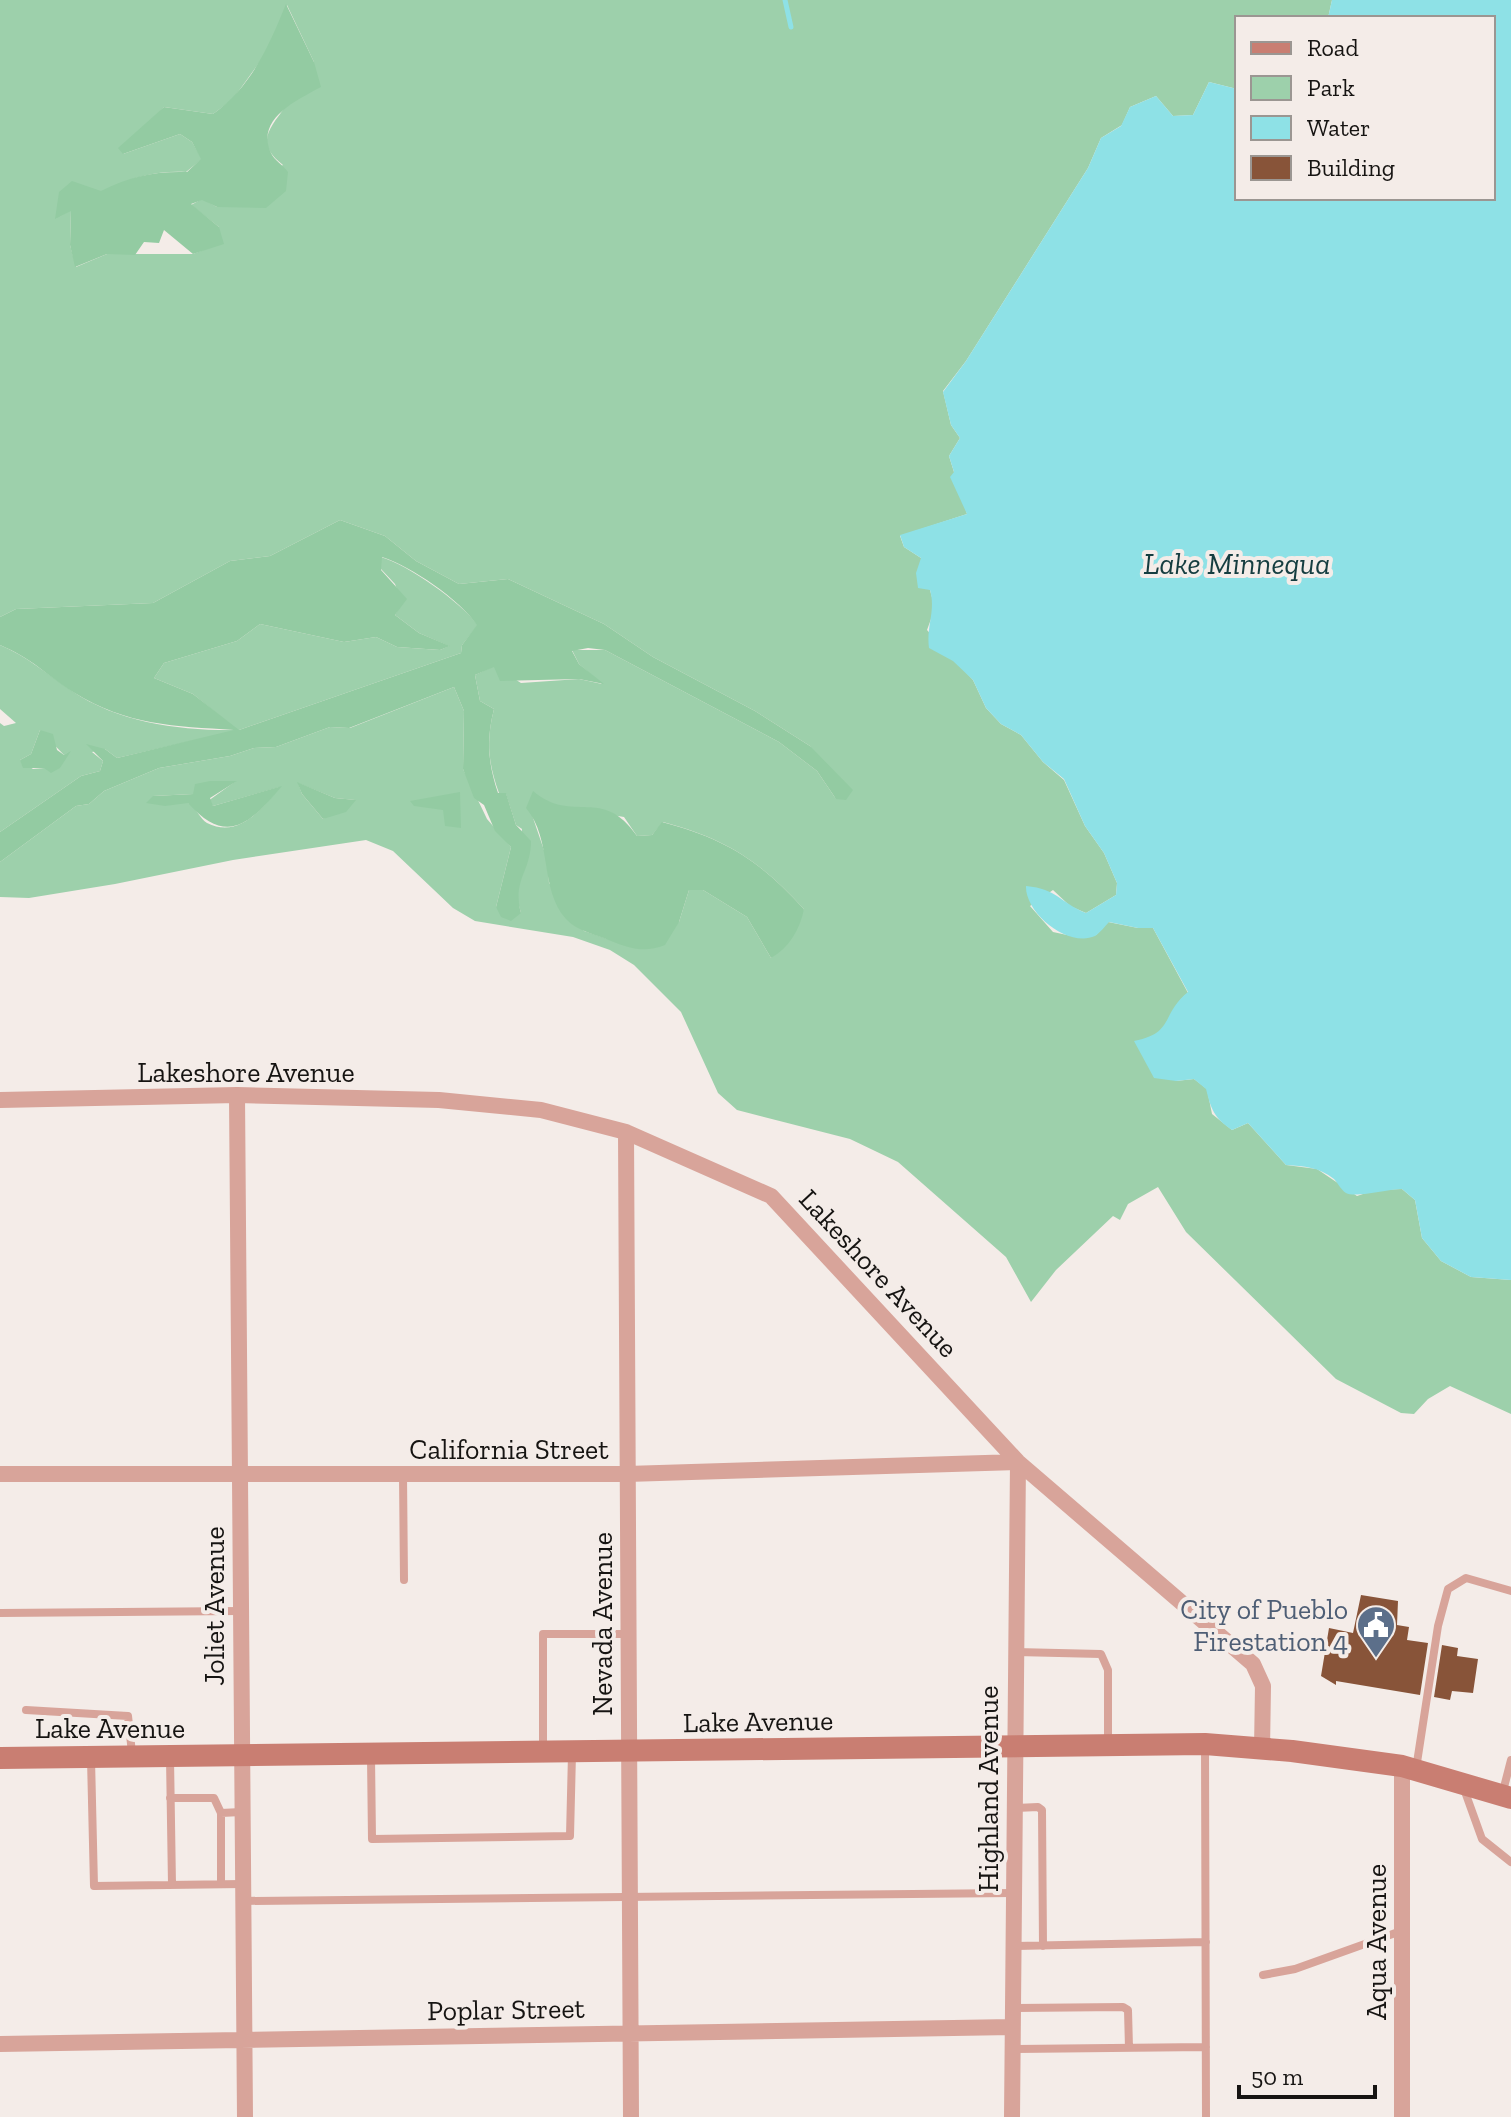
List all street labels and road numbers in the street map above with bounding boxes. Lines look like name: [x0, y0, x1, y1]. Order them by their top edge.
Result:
street label: Lakeshore Avenue: [137, 1056, 355, 1089]
street label: Lakeshore Avenue: [792, 1183, 965, 1364]
street label: California Street: [409, 1433, 609, 1466]
street label: Joliet Avenue: [198, 1526, 231, 1686]
street label: Nevada Avenue: [586, 1532, 619, 1716]
street label: Highland Avenue: [972, 1686, 1005, 1892]
street label: Lake Avenue: [683, 1704, 833, 1739]
street label: Lake Avenue: [35, 1712, 185, 1745]
street label: Aqua Avenue: [1360, 1864, 1393, 2020]
street label: Poplar Street: [427, 1992, 586, 2027]

